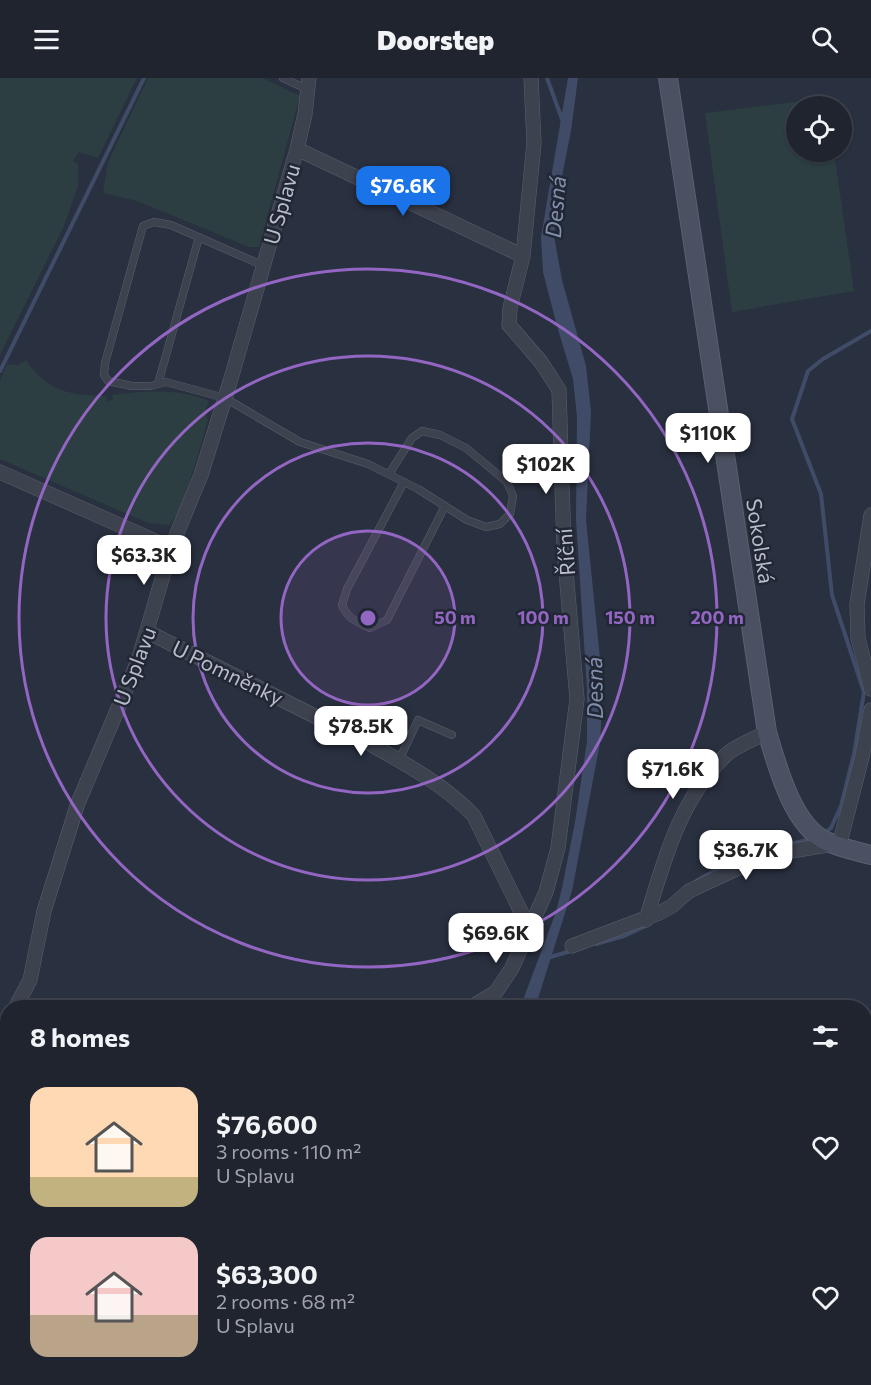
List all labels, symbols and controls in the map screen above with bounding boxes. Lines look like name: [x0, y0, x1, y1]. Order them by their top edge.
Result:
icon: menu: [30, 23, 63, 56]
text: Doorstep: [377, 23, 494, 56]
icon: search: [808, 23, 841, 56]
map controls: [786, 96, 852, 162]
button: locate: [786, 96, 852, 162]
street label: U Splavu: [258, 161, 304, 247]
pin: $76.6K: [354, 166, 452, 217]
text: $76.6K: [370, 173, 436, 197]
water label: Desná: [539, 174, 571, 239]
pin: $110K: [666, 413, 750, 464]
text: $110K: [680, 420, 736, 444]
pin: $102K: [504, 444, 588, 495]
text: $102K: [516, 451, 576, 475]
street label: Sokolská: [742, 497, 780, 585]
street label: Říční: [551, 527, 579, 576]
pin: $63.3K: [95, 535, 193, 586]
text: $63.3K: [111, 542, 177, 566]
text: 50 m: [434, 606, 476, 628]
text: 100 m: [517, 606, 569, 628]
text: 150 m: [605, 606, 655, 628]
text: 200 m: [690, 606, 744, 628]
centre of rings: [358, 608, 378, 628]
street label: U Splavu: [108, 623, 160, 709]
street label: U Pomněnky: [168, 634, 288, 710]
water label: Desná: [580, 656, 608, 719]
pin: $78.5K: [312, 706, 410, 757]
text: $78.5K: [328, 713, 394, 737]
pin: $71.6K: [624, 749, 722, 800]
text: $71.6K: [642, 756, 704, 780]
pin: $36.7K: [697, 830, 795, 881]
text: $36.7K: [713, 837, 779, 861]
pin: $69.6K: [447, 913, 545, 964]
text: $69.6K: [463, 920, 529, 944]
icon: filters: [809, 1020, 842, 1053]
text: 8 homes: [30, 1021, 130, 1052]
text: $76,600: [216, 1108, 317, 1139]
icon: home: [78, 1111, 150, 1183]
icon: heart: [809, 1131, 842, 1164]
text: 3 rooms · 110 m²: [216, 1139, 361, 1163]
text: U Splavu: [216, 1163, 295, 1187]
text: $63,300: [216, 1258, 318, 1289]
icon: home: [78, 1261, 150, 1333]
icon: heart: [809, 1281, 842, 1314]
text: 2 rooms · 68 m²: [216, 1289, 355, 1313]
text: U Splavu: [216, 1313, 295, 1337]

